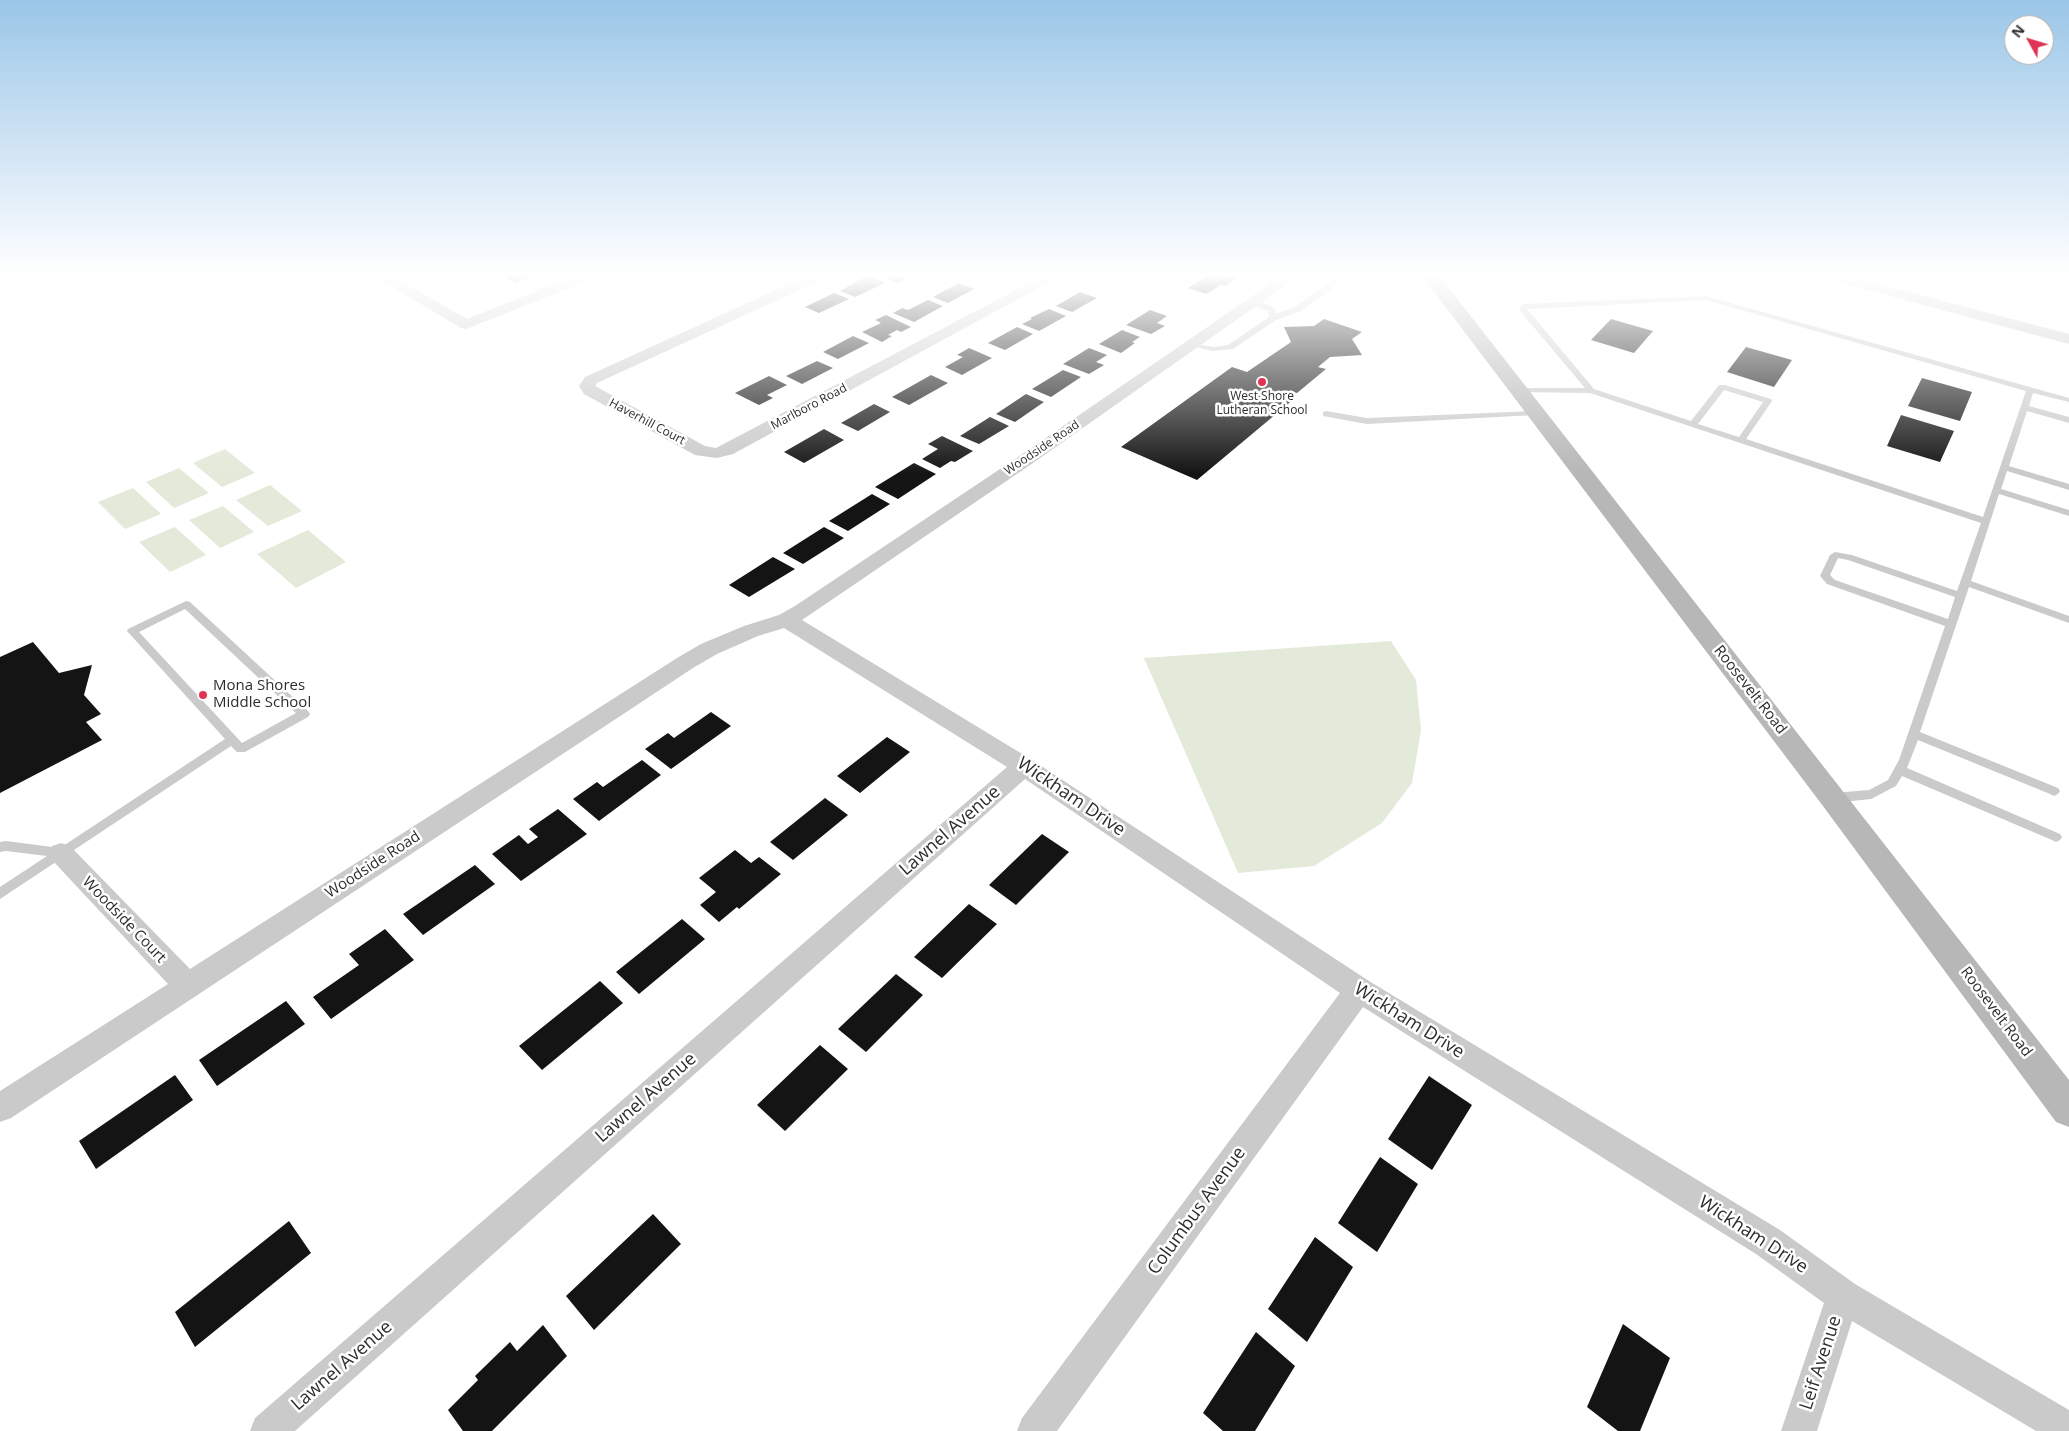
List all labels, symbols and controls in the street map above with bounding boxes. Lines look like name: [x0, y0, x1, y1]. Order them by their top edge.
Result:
north arrow: [2004, 15, 2054, 65]
text: N: [2007, 20, 2029, 41]
marker: West Shore Lutheran School: [1256, 376, 1268, 388]
street label: Marlboro Road: [769, 381, 849, 433]
place label: West Shore Lutheran School: [1216, 390, 1308, 418]
street label: Haverhill Court: [607, 396, 687, 448]
street label: Woodside Road: [1002, 418, 1082, 478]
street label: Roosevelt Road: [1710, 642, 1790, 738]
place label: Mona Shores Middle School: [213, 677, 311, 712]
marker: Mona Shores Middle School: [197, 689, 209, 701]
street label: Wickham Drive: [1013, 753, 1129, 841]
street label: Lawnel Avenue: [895, 781, 1005, 881]
street label: Woodside Road: [322, 828, 424, 902]
street label: Woodside Court: [78, 873, 170, 967]
street label: Roosevelt Road: [1956, 964, 2036, 1060]
street label: Wickham Drive: [1350, 979, 1468, 1063]
street label: Lawnel Avenue: [591, 1048, 701, 1148]
street label: Columbus Avenue: [1143, 1143, 1251, 1279]
street label: Wickham Drive: [1694, 1192, 1812, 1278]
street label: Leif Avenue: [1796, 1313, 1846, 1413]
street label: Lawnel Avenue: [287, 1316, 397, 1416]

